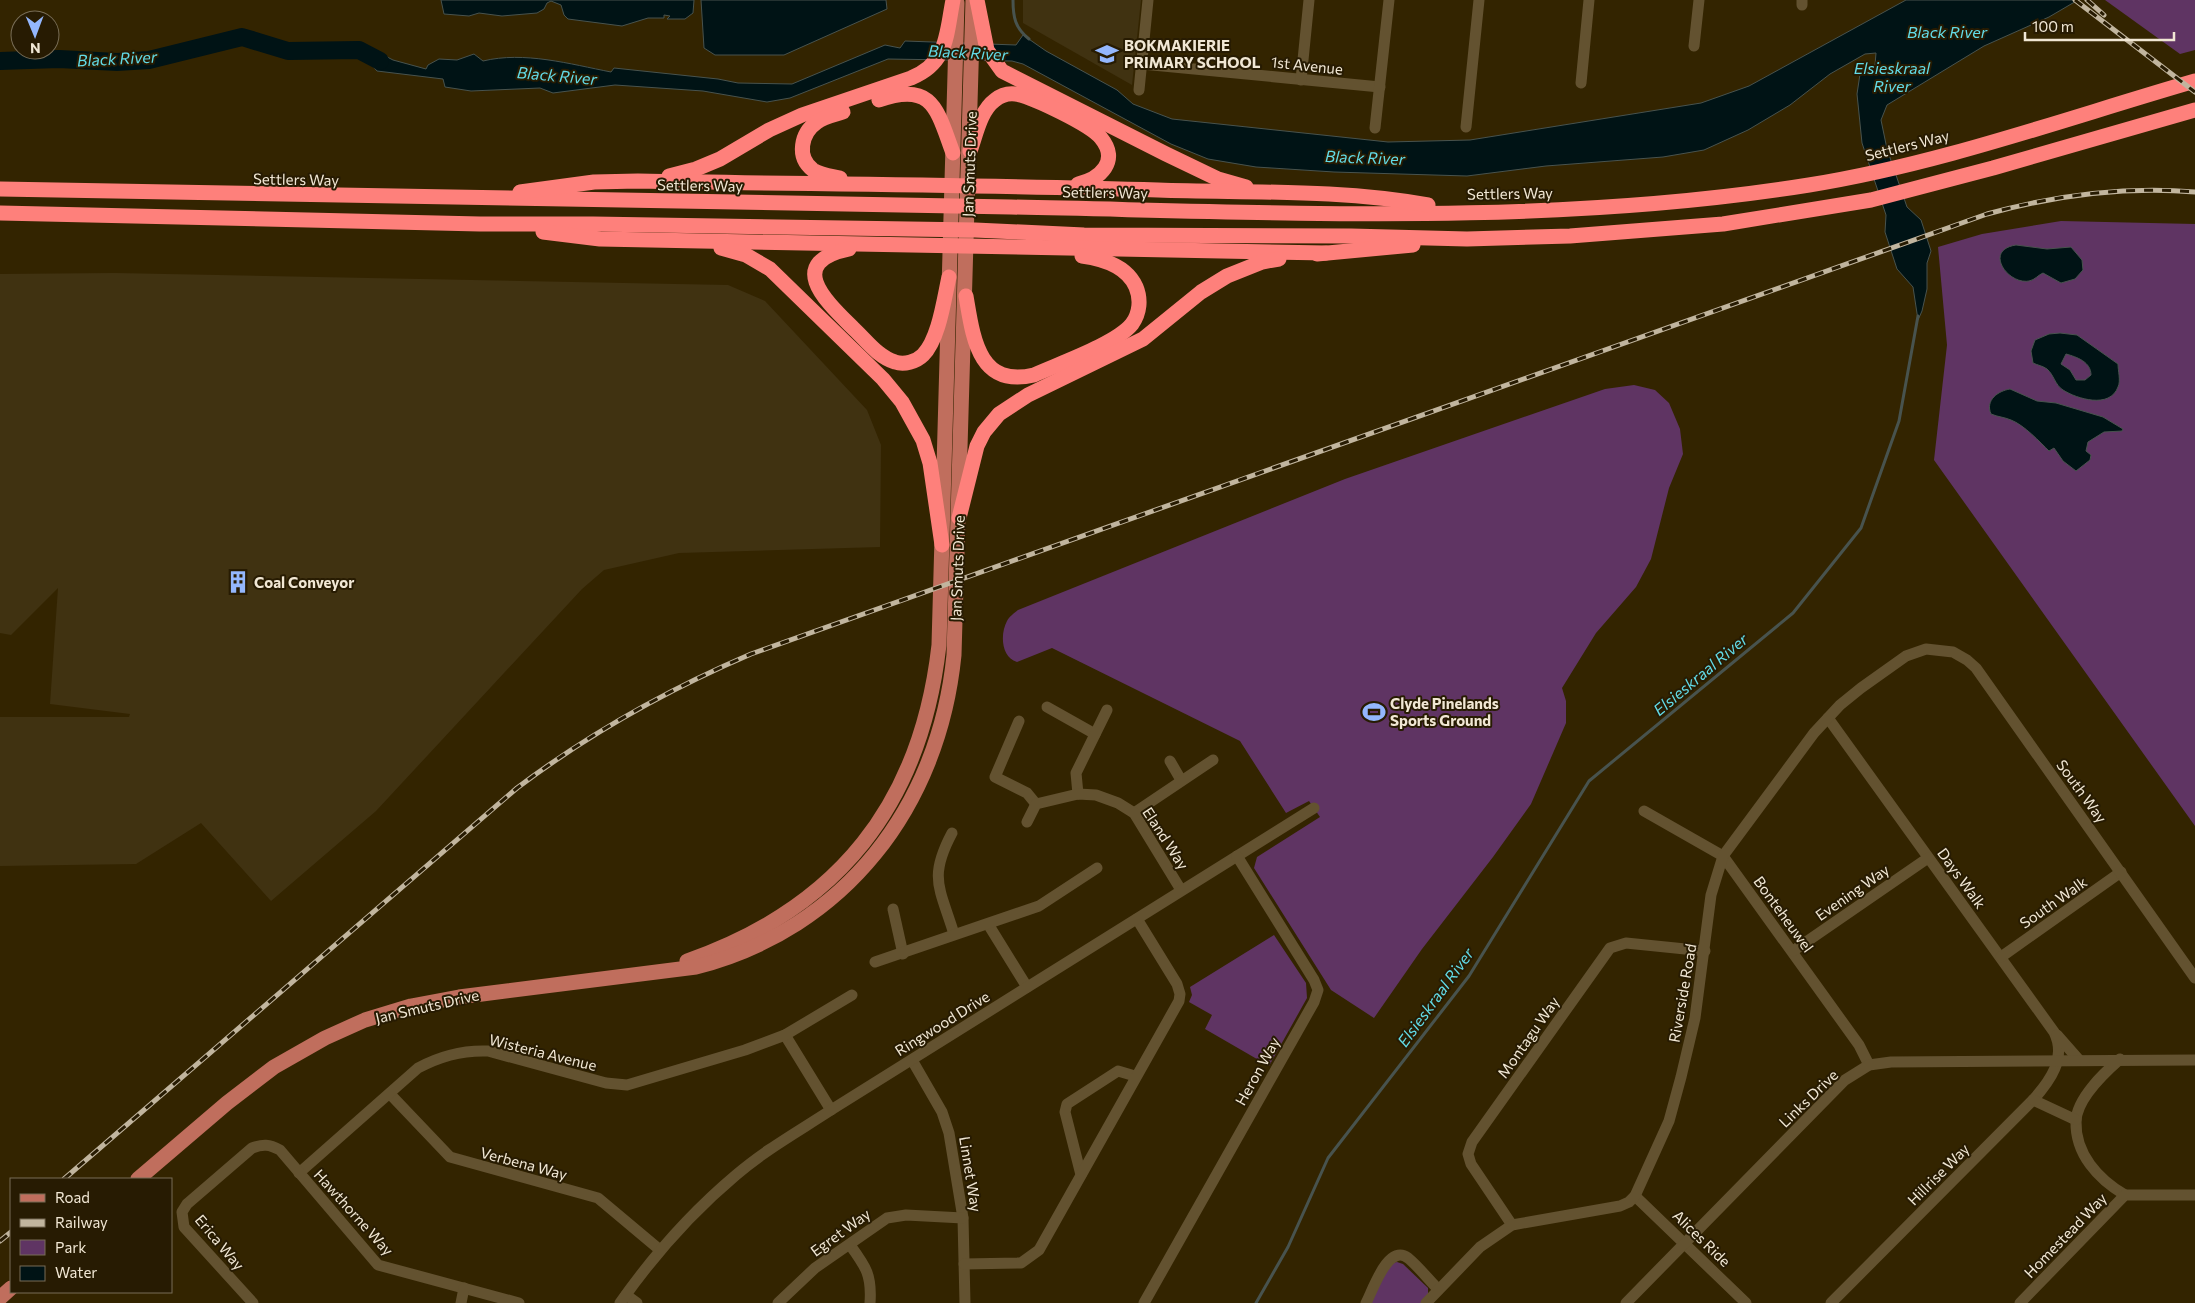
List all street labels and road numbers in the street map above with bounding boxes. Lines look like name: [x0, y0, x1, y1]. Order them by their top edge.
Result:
street label: 1st Avenue: [1270, 52, 1344, 78]
street label: Jan Smuts Drive: [958, 111, 980, 217]
street label: Settlers Way: [1863, 126, 1951, 164]
street label: Settlers Way: [253, 169, 339, 189]
street label: Settlers Way: [657, 175, 743, 195]
street label: Settlers Way: [1062, 182, 1148, 202]
street label: Settlers Way: [1467, 183, 1553, 203]
street label: Jan Smuts Drive: [946, 515, 968, 621]
street label: South Way: [2053, 756, 2111, 826]
street label: Eland Way: [1139, 803, 1193, 873]
street label: Days Walk: [1934, 844, 1990, 912]
street label: Evening Way: [1812, 860, 1893, 924]
street label: Bonteheuwel: [1750, 872, 1818, 956]
street label: South Walk: [2016, 872, 2090, 932]
street label: Riverside Road: [1664, 942, 1700, 1044]
street label: Jan Smuts Drive: [373, 985, 481, 1027]
street label: Ringwood Drive: [891, 987, 993, 1059]
street label: Montagu Way: [1493, 993, 1563, 1081]
street label: Wisteria Avenue: [487, 1030, 599, 1074]
street label: Heron Way: [1231, 1034, 1283, 1108]
street label: Links Drive: [1775, 1065, 1841, 1131]
street label: Linnet Way: [956, 1135, 986, 1213]
street label: Hillrise Way: [1903, 1139, 1973, 1209]
street label: Verbena Way: [479, 1143, 570, 1183]
street label: Hawthorne Way: [311, 1165, 398, 1259]
street label: Homestead Way: [2020, 1189, 2110, 1281]
street label: Egret Way: [807, 1204, 874, 1260]
street label: Alices Ride: [1669, 1206, 1735, 1270]
street label: Erica Way: [192, 1211, 249, 1274]

